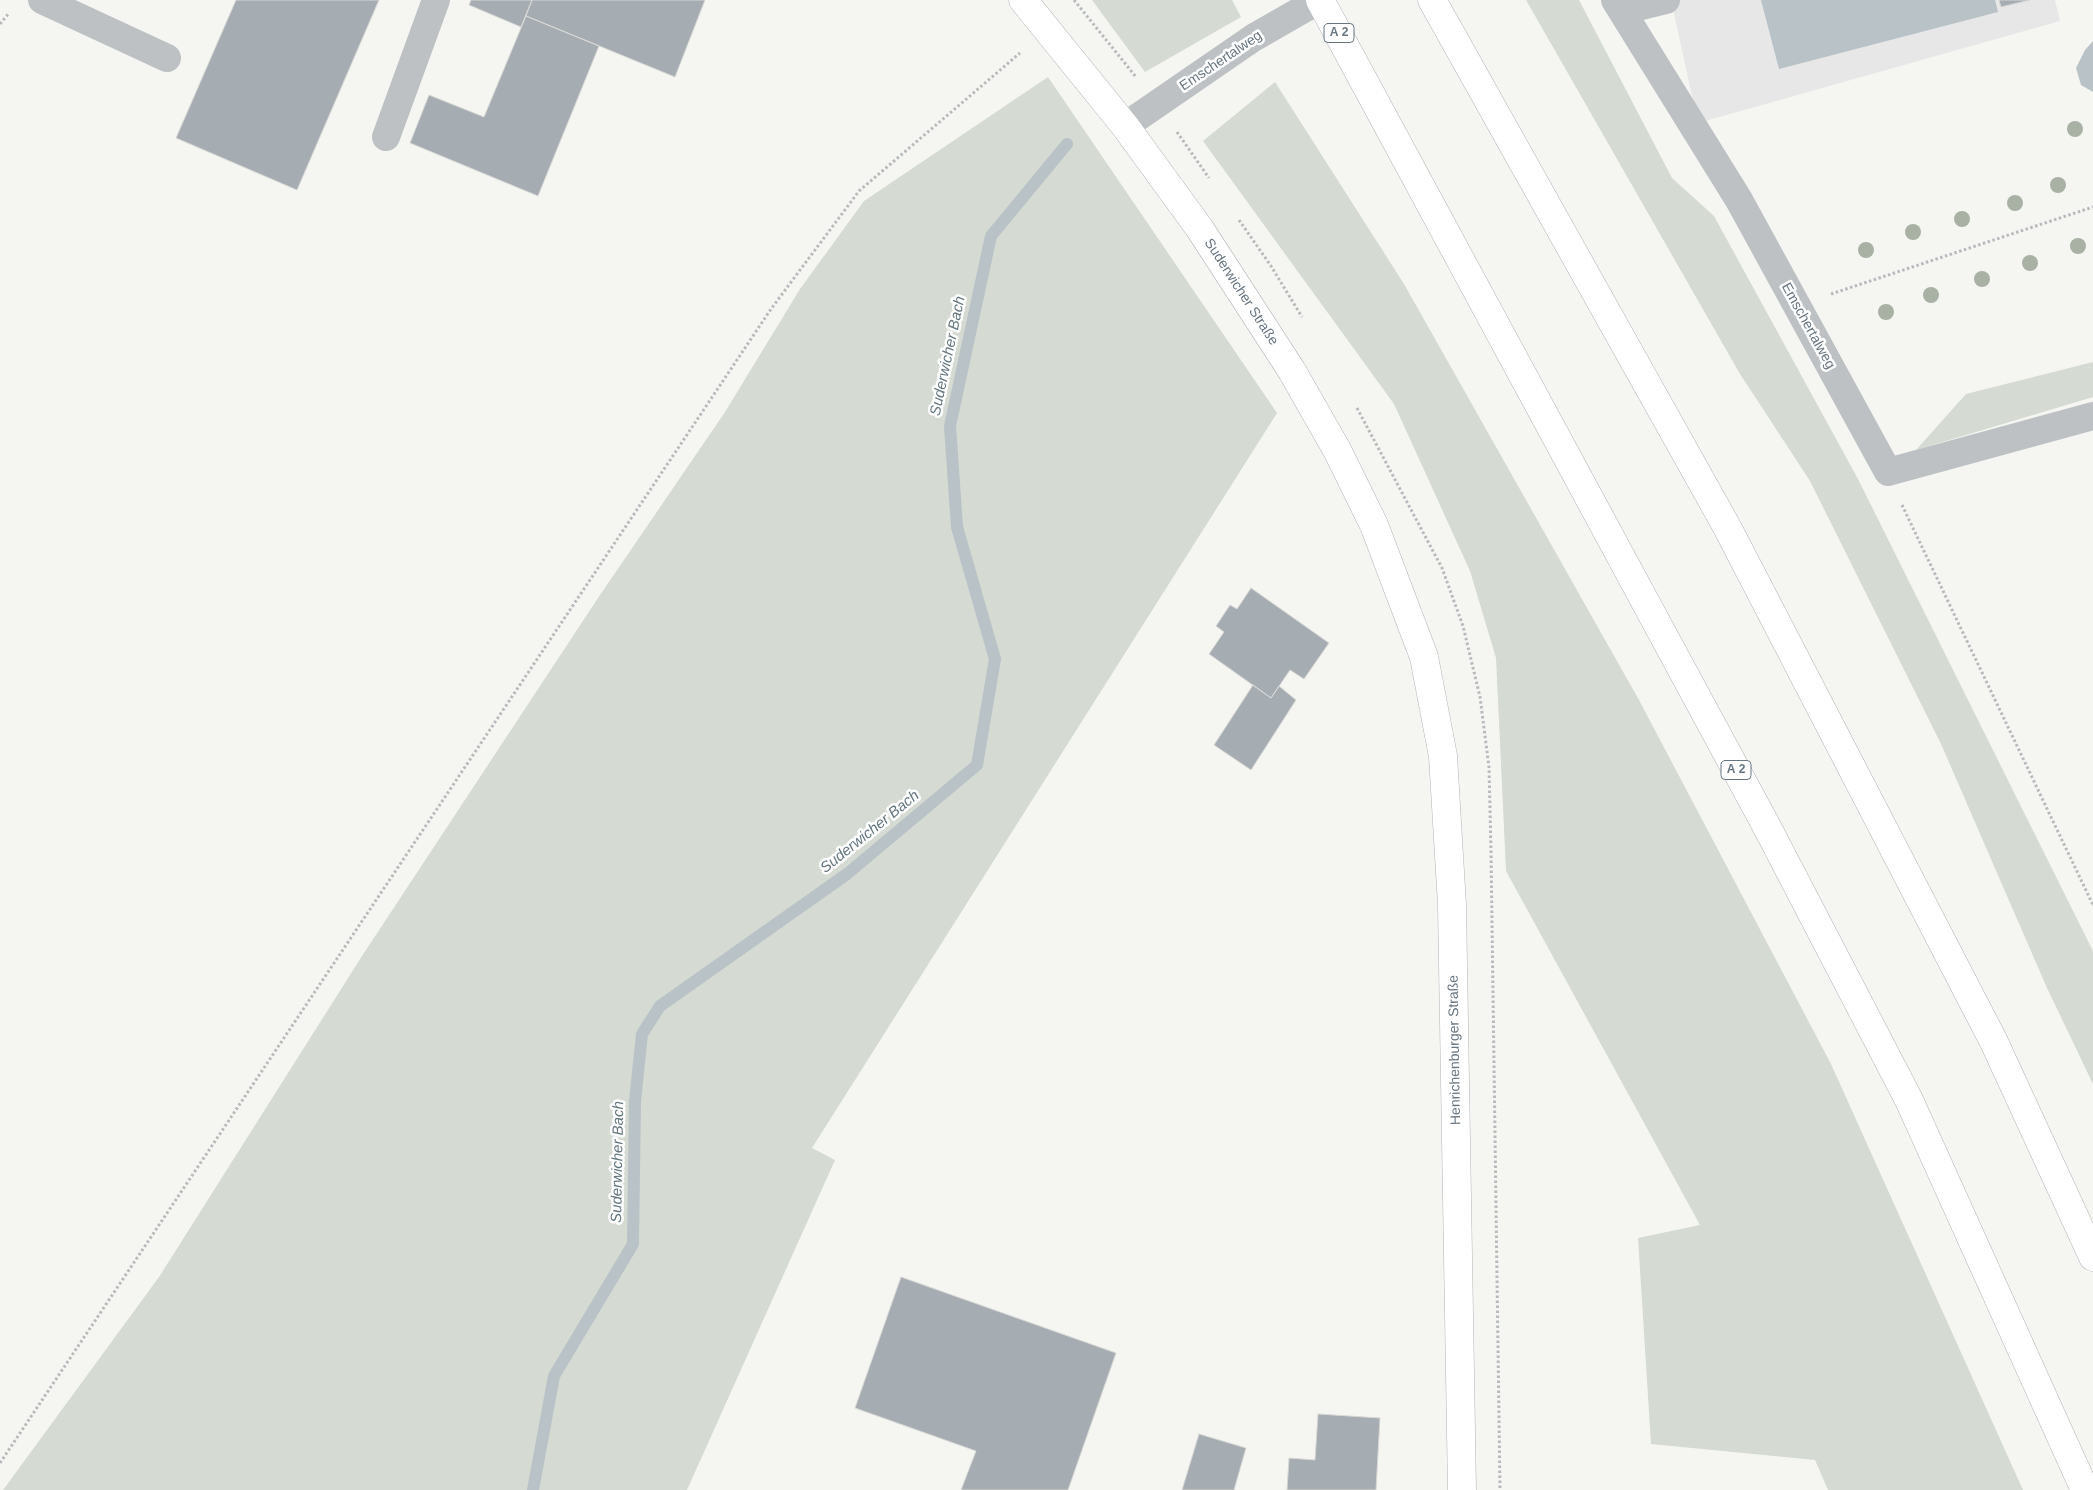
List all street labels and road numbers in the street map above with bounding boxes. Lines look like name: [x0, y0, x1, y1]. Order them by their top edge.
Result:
road number: A 2: [1324, 23, 1354, 42]
street label: Emschertalweg: [1177, 27, 1265, 95]
street label: Suderwicher Straße: [1200, 236, 1282, 348]
street label: Emschertalweg: [1777, 280, 1839, 372]
road number: A 2: [1721, 760, 1751, 780]
street label: Henrichenburger Straße: [1445, 975, 1465, 1125]

